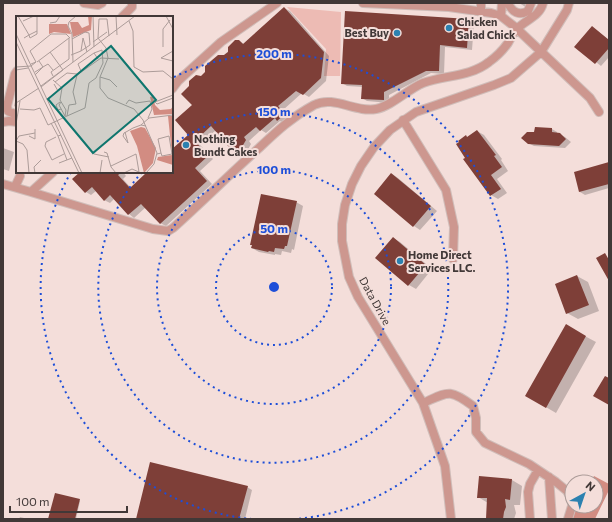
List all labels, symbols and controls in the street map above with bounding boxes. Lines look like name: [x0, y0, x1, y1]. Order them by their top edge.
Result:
place label: Chicken Salad Chick: [457, 15, 516, 41]
inset map: [16, 16, 173, 173]
marker: Chicken Salad Chick: [444, 23, 454, 33]
place label: Best Buy: [345, 26, 389, 39]
marker: Best Buy: [392, 28, 402, 38]
text: 200 m: [256, 46, 292, 60]
text: 150 m: [257, 104, 291, 118]
place label: Nothing Bundt Cakes: [194, 132, 257, 158]
marker: Nothing Bundt Cakes: [181, 140, 191, 150]
text: 100 m: [257, 162, 291, 176]
text: 50 m: [260, 221, 288, 235]
place label: Home Direct Services LLC.: [408, 248, 475, 274]
marker: Home Direct Services LLC.: [395, 256, 405, 266]
street label: Data Drive: [357, 275, 394, 327]
centre of rings: [267, 280, 281, 294]
north arrow: [564, 474, 604, 514]
text: N: [583, 478, 598, 494]
scale bar: [10, 488, 127, 514]
text: 100 m: [16, 494, 50, 508]

